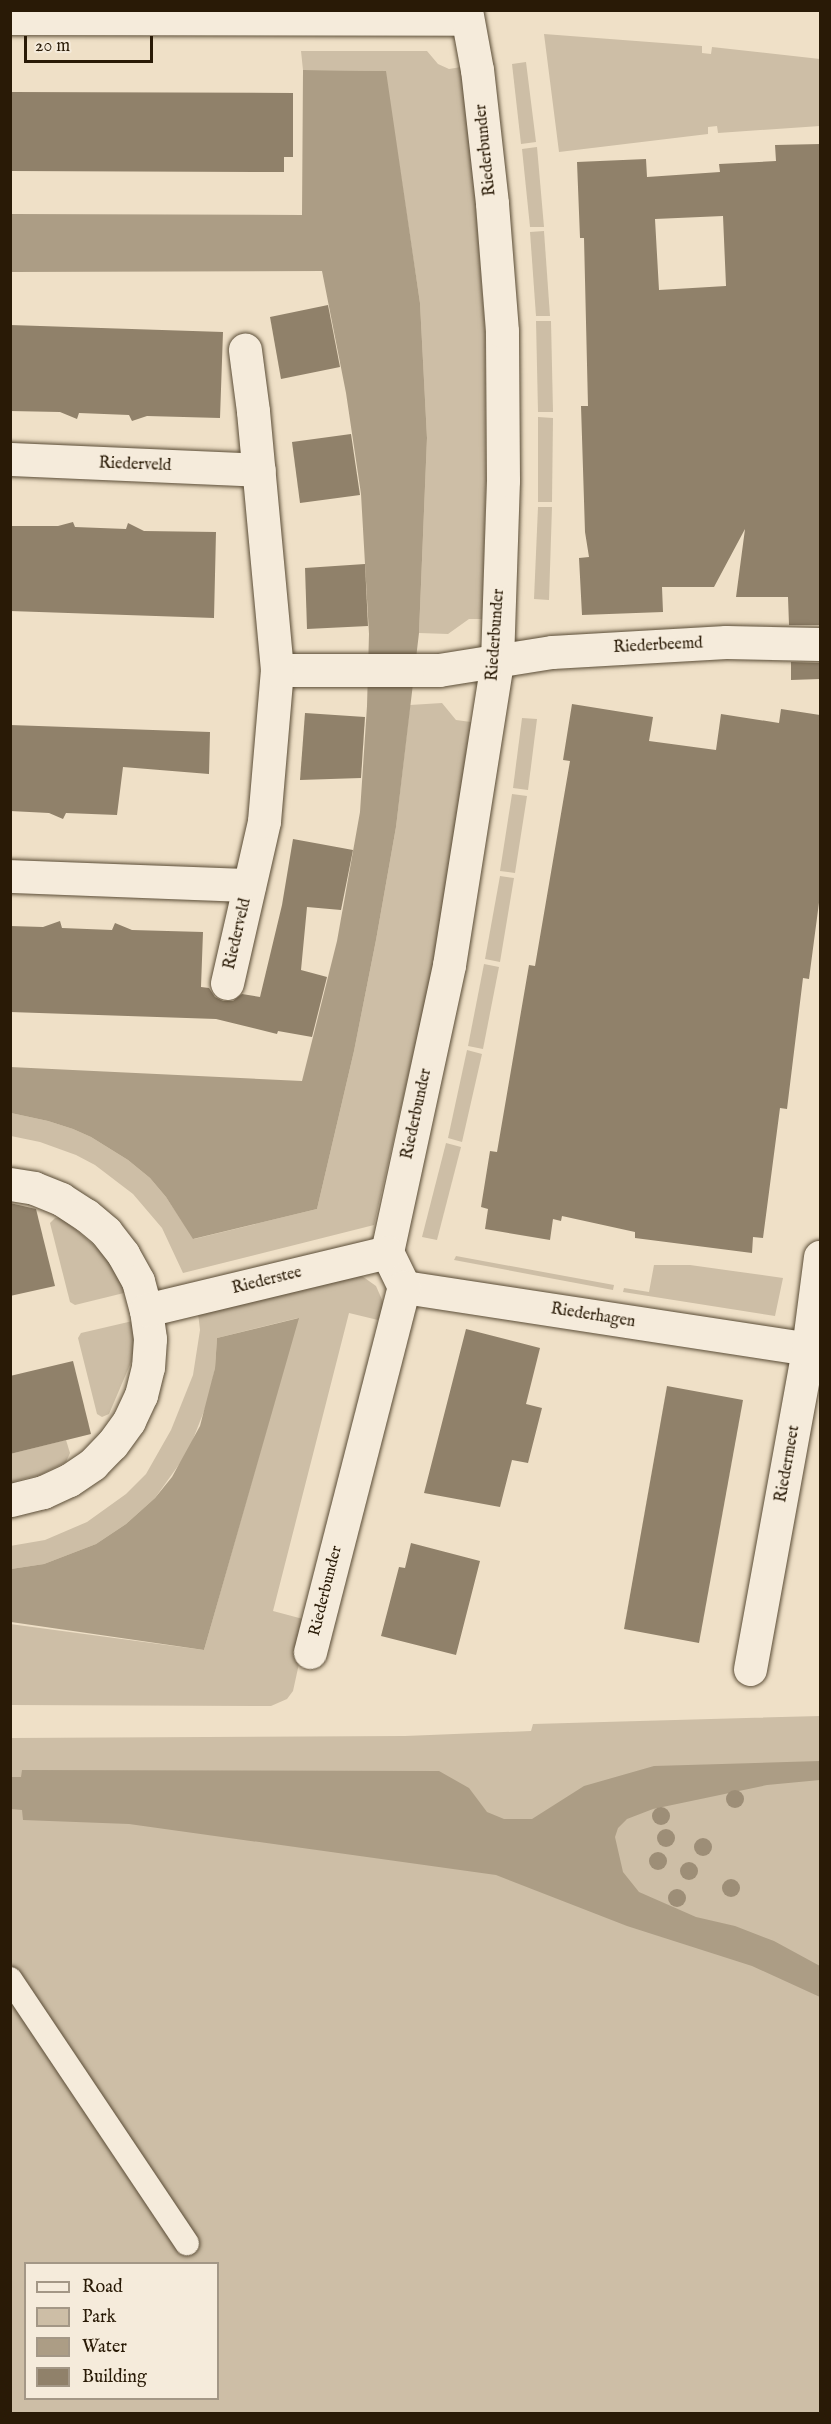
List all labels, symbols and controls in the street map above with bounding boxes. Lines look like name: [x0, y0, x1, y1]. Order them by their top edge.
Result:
scale bar: [27, 24, 156, 62]
text: 20 m: [35, 35, 70, 58]
street label: Riederbunder: [472, 103, 500, 197]
street label: Riederveld: [98, 454, 172, 476]
street label: Riederbunder: [483, 588, 509, 682]
street label: Riederbeemd: [613, 634, 703, 658]
street label: Riederveld: [220, 896, 256, 972]
street label: Riederbunder: [398, 1067, 436, 1161]
street label: Riederstee: [230, 1263, 304, 1299]
street label: Riederhagen: [549, 1300, 637, 1332]
street label: Riedermeet: [772, 1424, 804, 1504]
street label: Riederbunder: [306, 1544, 346, 1638]
legend: [24, 2262, 219, 2400]
text: Road: [82, 2276, 123, 2299]
text: Park: [82, 2306, 116, 2329]
text: Water: [82, 2336, 127, 2359]
text: Building: [82, 2366, 147, 2389]

